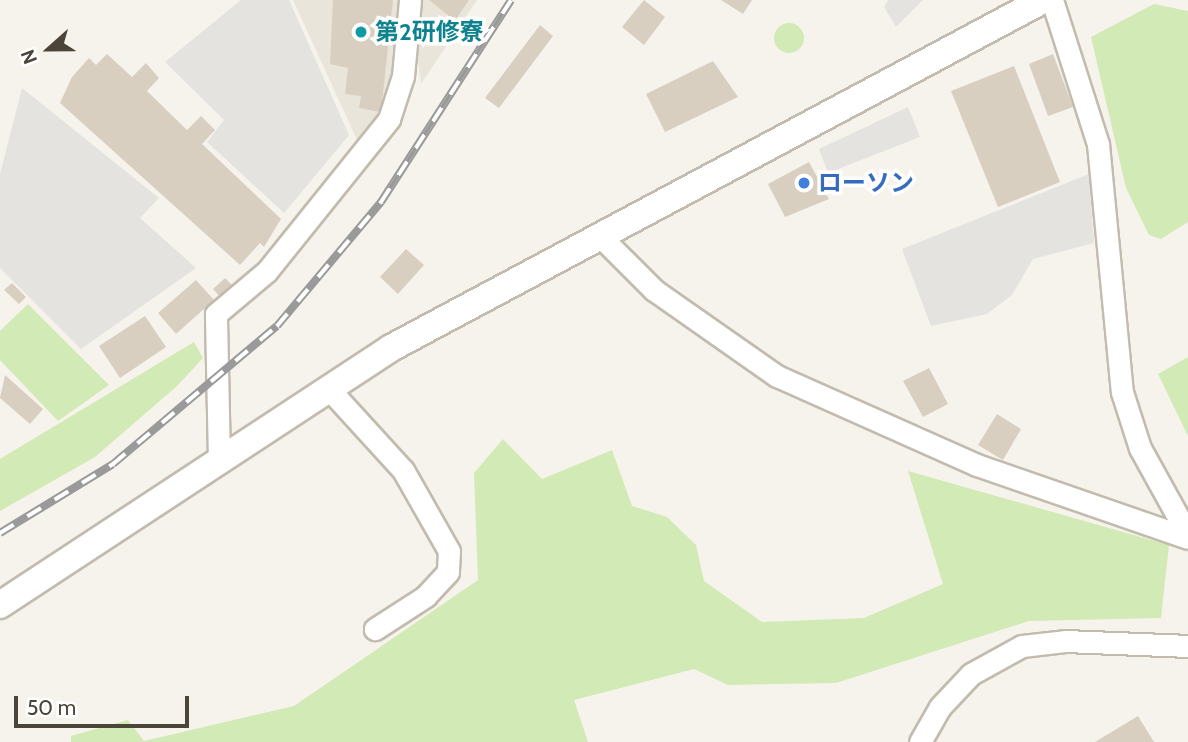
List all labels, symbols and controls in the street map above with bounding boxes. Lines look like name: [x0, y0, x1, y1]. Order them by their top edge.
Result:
north arrow: [14, 14, 84, 84]
place label: 第2研修寮: [375, 18, 484, 46]
marker: 第2研修寮: [353, 24, 369, 40]
text: N: [16, 46, 42, 67]
place label: ローソン: [818, 169, 914, 197]
marker: ローソン: [796, 175, 812, 191]
scale bar: [18, 682, 192, 726]
text: 50 m: [27, 695, 76, 720]

